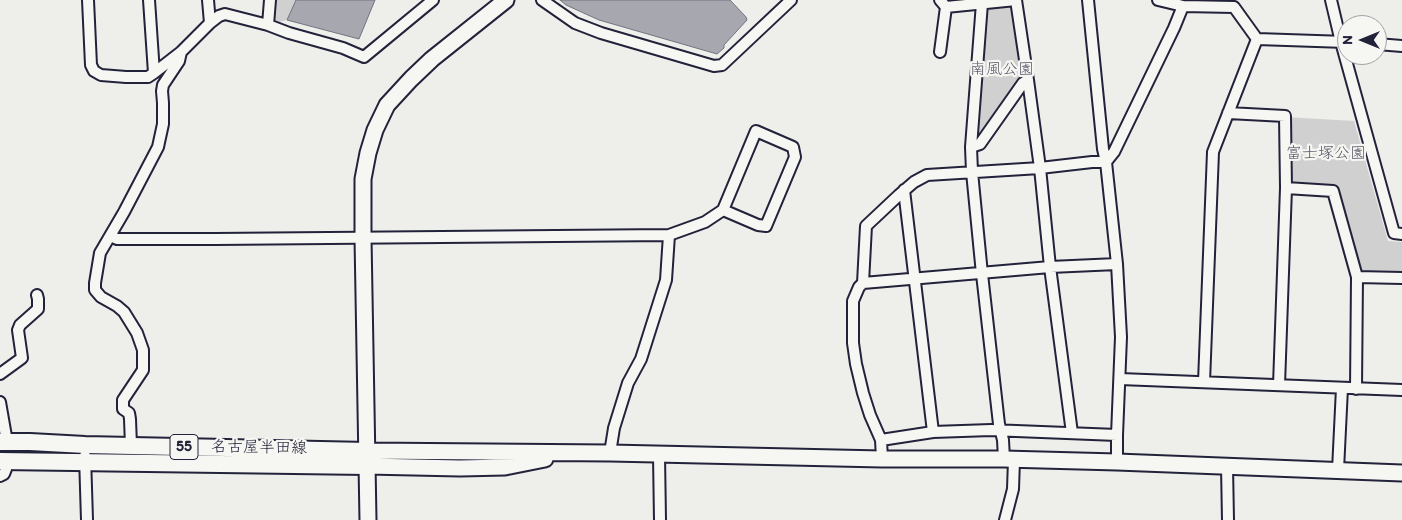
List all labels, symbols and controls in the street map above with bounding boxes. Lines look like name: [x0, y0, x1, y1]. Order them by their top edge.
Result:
north arrow: [1337, 15, 1387, 65]
text: N: [1339, 35, 1356, 45]
park label: 南風公園: [970, 60, 1034, 80]
park label: 富士塚公園: [1286, 144, 1366, 164]
road number: 55: [170, 434, 198, 460]
street label: 名古屋半田線: [211, 438, 307, 458]

